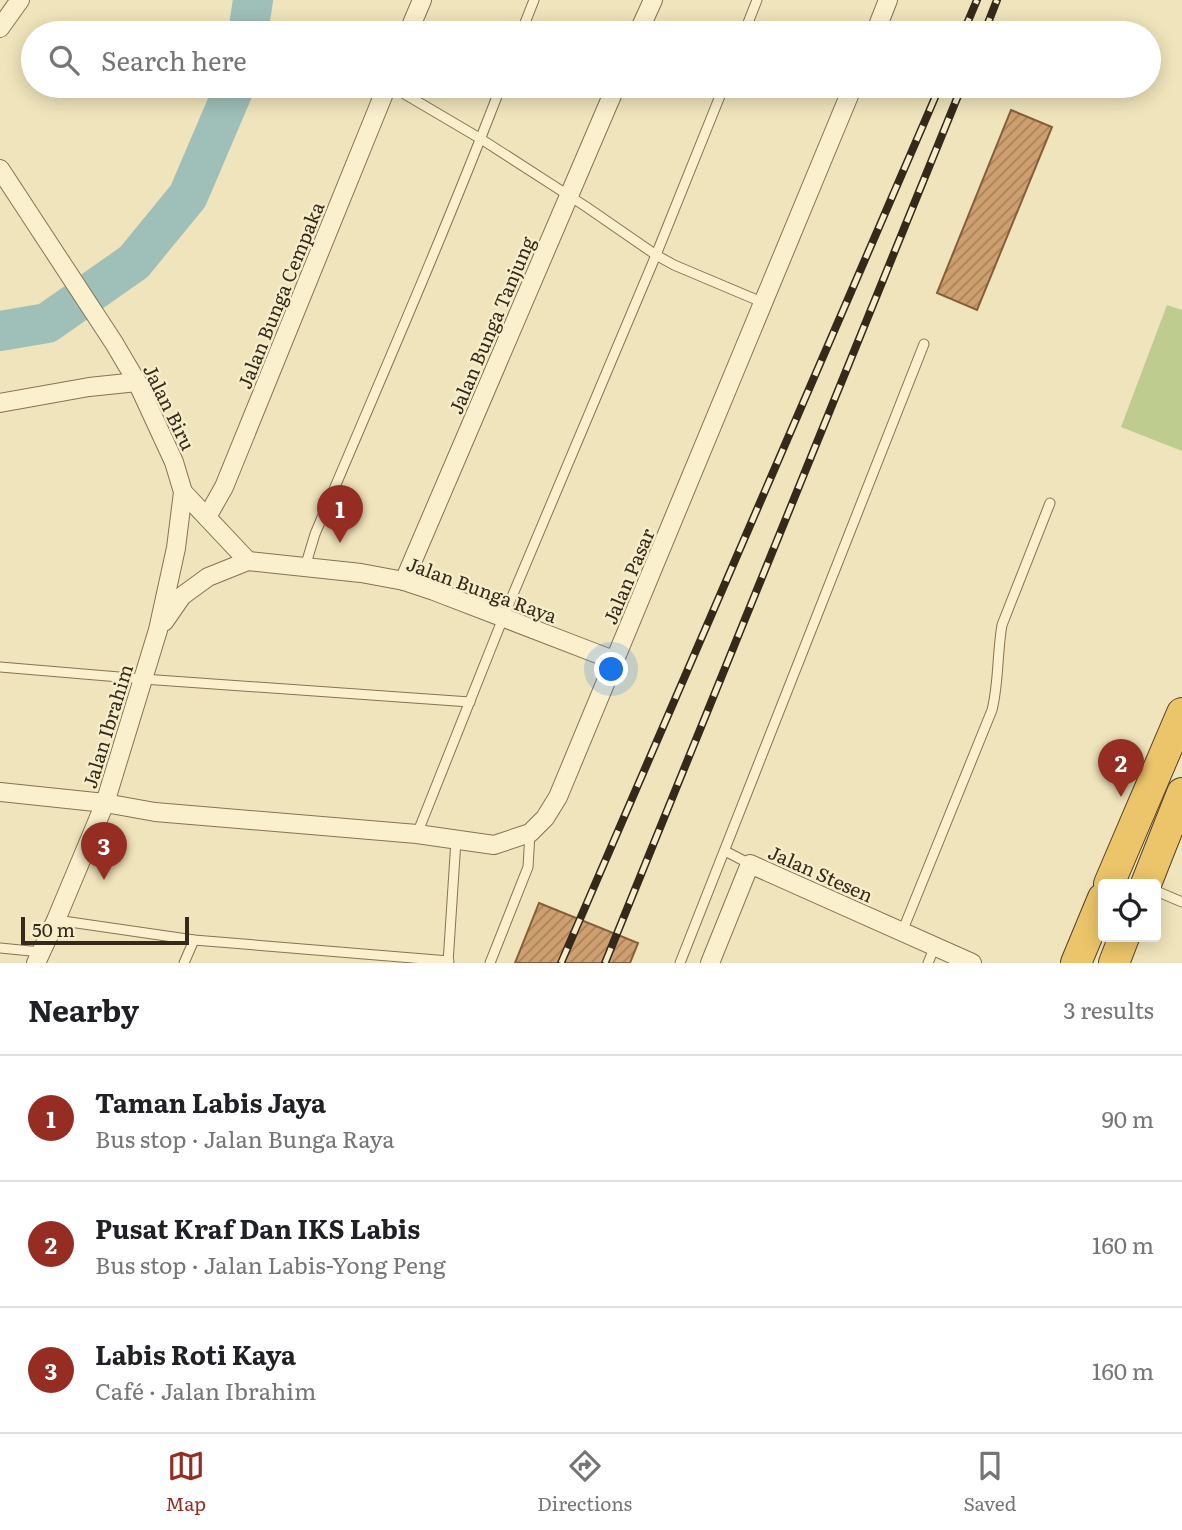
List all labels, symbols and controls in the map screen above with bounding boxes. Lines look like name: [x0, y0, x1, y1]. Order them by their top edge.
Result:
search box: [21, 21, 1161, 98]
text: Search here: [101, 40, 247, 79]
icon: search: [45, 41, 83, 79]
street label: Jalan Bunga Cempaka: [230, 197, 331, 393]
street label: Jalan Bunga Tanjung: [441, 232, 541, 418]
street label: Jalan Biru: [137, 359, 203, 455]
pin: 1: [317, 485, 363, 543]
street label: Jalan Pasar: [595, 524, 661, 628]
street label: Jalan Bunga Raya: [403, 549, 562, 629]
your location: [594, 652, 628, 686]
street label: Jalan Ibrahim: [75, 660, 139, 792]
pin: 2: [1098, 739, 1144, 797]
pin: 3: [81, 822, 127, 880]
street label: Jalan Stesen: [764, 837, 878, 909]
map controls: [1098, 879, 1161, 942]
button: locate: [1098, 879, 1161, 942]
scale bar: [21, 914, 189, 946]
text: 50 m: [32, 915, 75, 943]
text: Nearby: [28, 987, 139, 1031]
text: 3 results: [1063, 992, 1154, 1026]
text: Taman Labis Jaya: [95, 1082, 326, 1121]
text: 1: [46, 1101, 56, 1135]
text: 90 m: [1102, 1101, 1154, 1135]
text: Bus stop · Jalan Bunga Raya: [95, 1121, 395, 1155]
text: Pusat Kraf Dan IKS Labis: [95, 1208, 420, 1247]
text: 2: [45, 1227, 57, 1261]
text: 160 m: [1092, 1227, 1154, 1261]
text: Bus stop · Jalan Labis-Yong Peng: [95, 1247, 446, 1281]
text: Labis Roti Kaya: [95, 1334, 296, 1373]
text: 3: [45, 1353, 57, 1387]
text: 160 m: [1092, 1353, 1154, 1387]
text: Café · Jalan Ibrahim: [95, 1373, 316, 1407]
tab: Map: [166, 1447, 206, 1517]
tab: Directions: [537, 1447, 632, 1517]
tab: Saved: [963, 1447, 1016, 1517]

